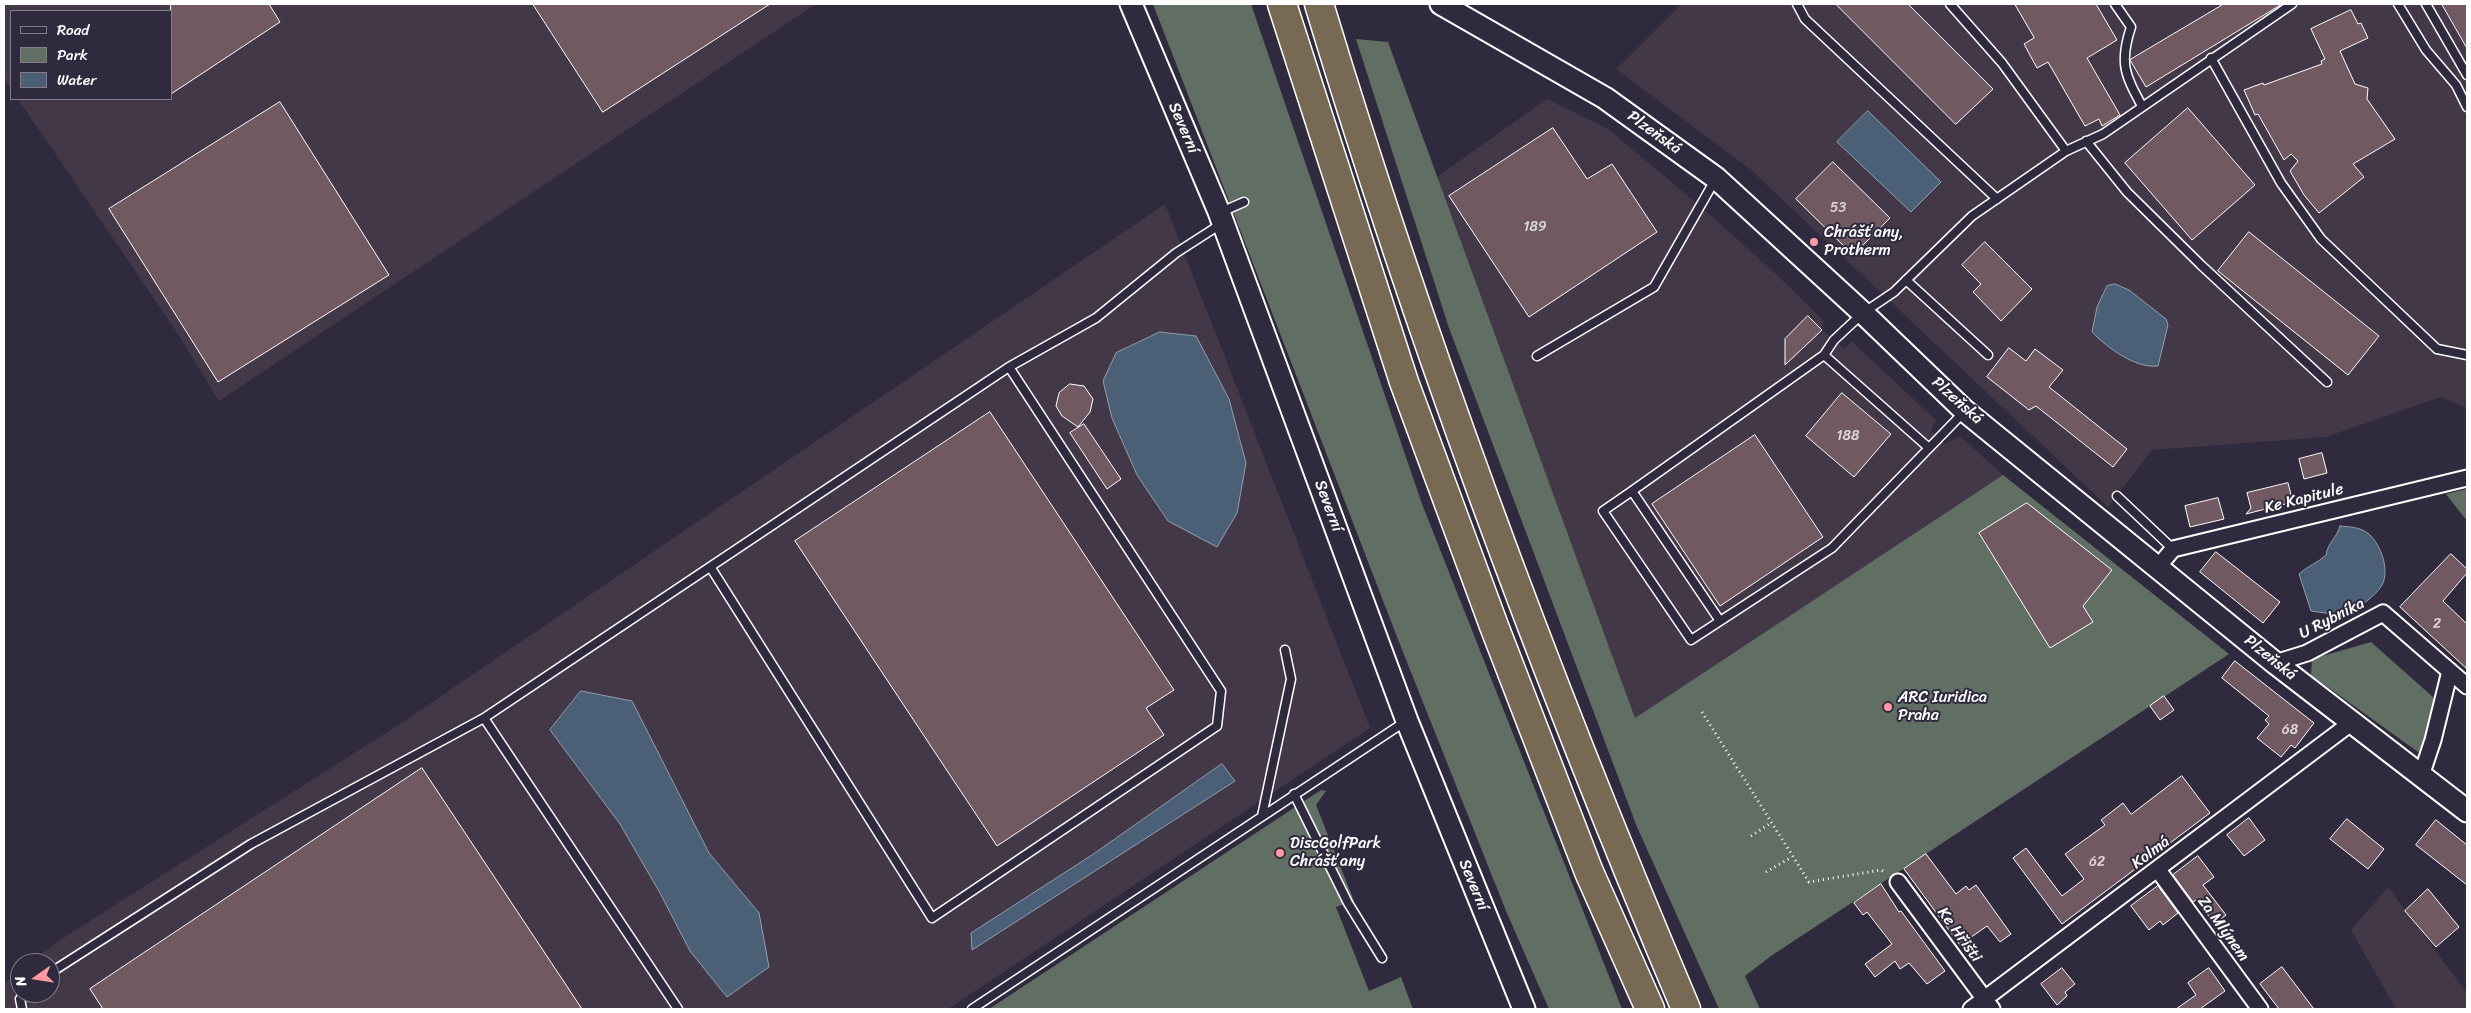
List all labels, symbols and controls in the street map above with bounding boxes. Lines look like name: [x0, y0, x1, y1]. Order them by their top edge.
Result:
legend: [10, 10, 172, 100]
text: Road: [57, 17, 89, 43]
text: Park: [57, 42, 88, 68]
text: Water: [57, 67, 97, 93]
street label: Severní: [1164, 100, 1202, 156]
street label: Plzeňská: [1623, 107, 1685, 159]
house number: 53: [1830, 200, 1846, 216]
house number: 189: [1523, 219, 1547, 235]
place label: Chrášťany, Protherm: [1824, 223, 1903, 261]
marker: Chrášťany, Protherm: [1808, 236, 1820, 248]
street label: Plzeňská: [1928, 373, 1986, 429]
house number: 188: [1837, 428, 1859, 444]
street label: Severní: [1310, 478, 1346, 534]
street label: Ke Kapitule: [2262, 480, 2346, 518]
street label: U Rybníka: [2296, 594, 2368, 644]
house number: 2: [2433, 616, 2441, 632]
street label: Plzeňská: [2240, 631, 2300, 685]
place label: ARC Iuridica Praha: [1898, 688, 1987, 726]
marker: ARC Iuridica Praha: [1882, 701, 1894, 713]
house number: 68: [2282, 722, 2298, 738]
street label: Kolmá: [2128, 832, 2174, 874]
place label: DiscGolfPark Chrášťany: [1290, 834, 1381, 872]
marker: DiscGolfPark Chrášťany: [1274, 847, 1286, 859]
house number: 62: [2089, 854, 2105, 870]
street label: Severní: [1454, 857, 1492, 913]
street label: Za Mlýnem: [2193, 893, 2253, 965]
street label: Ke Hřišti: [1933, 904, 1985, 966]
north arrow: [10, 953, 60, 1003]
text: N: [8, 974, 34, 989]

